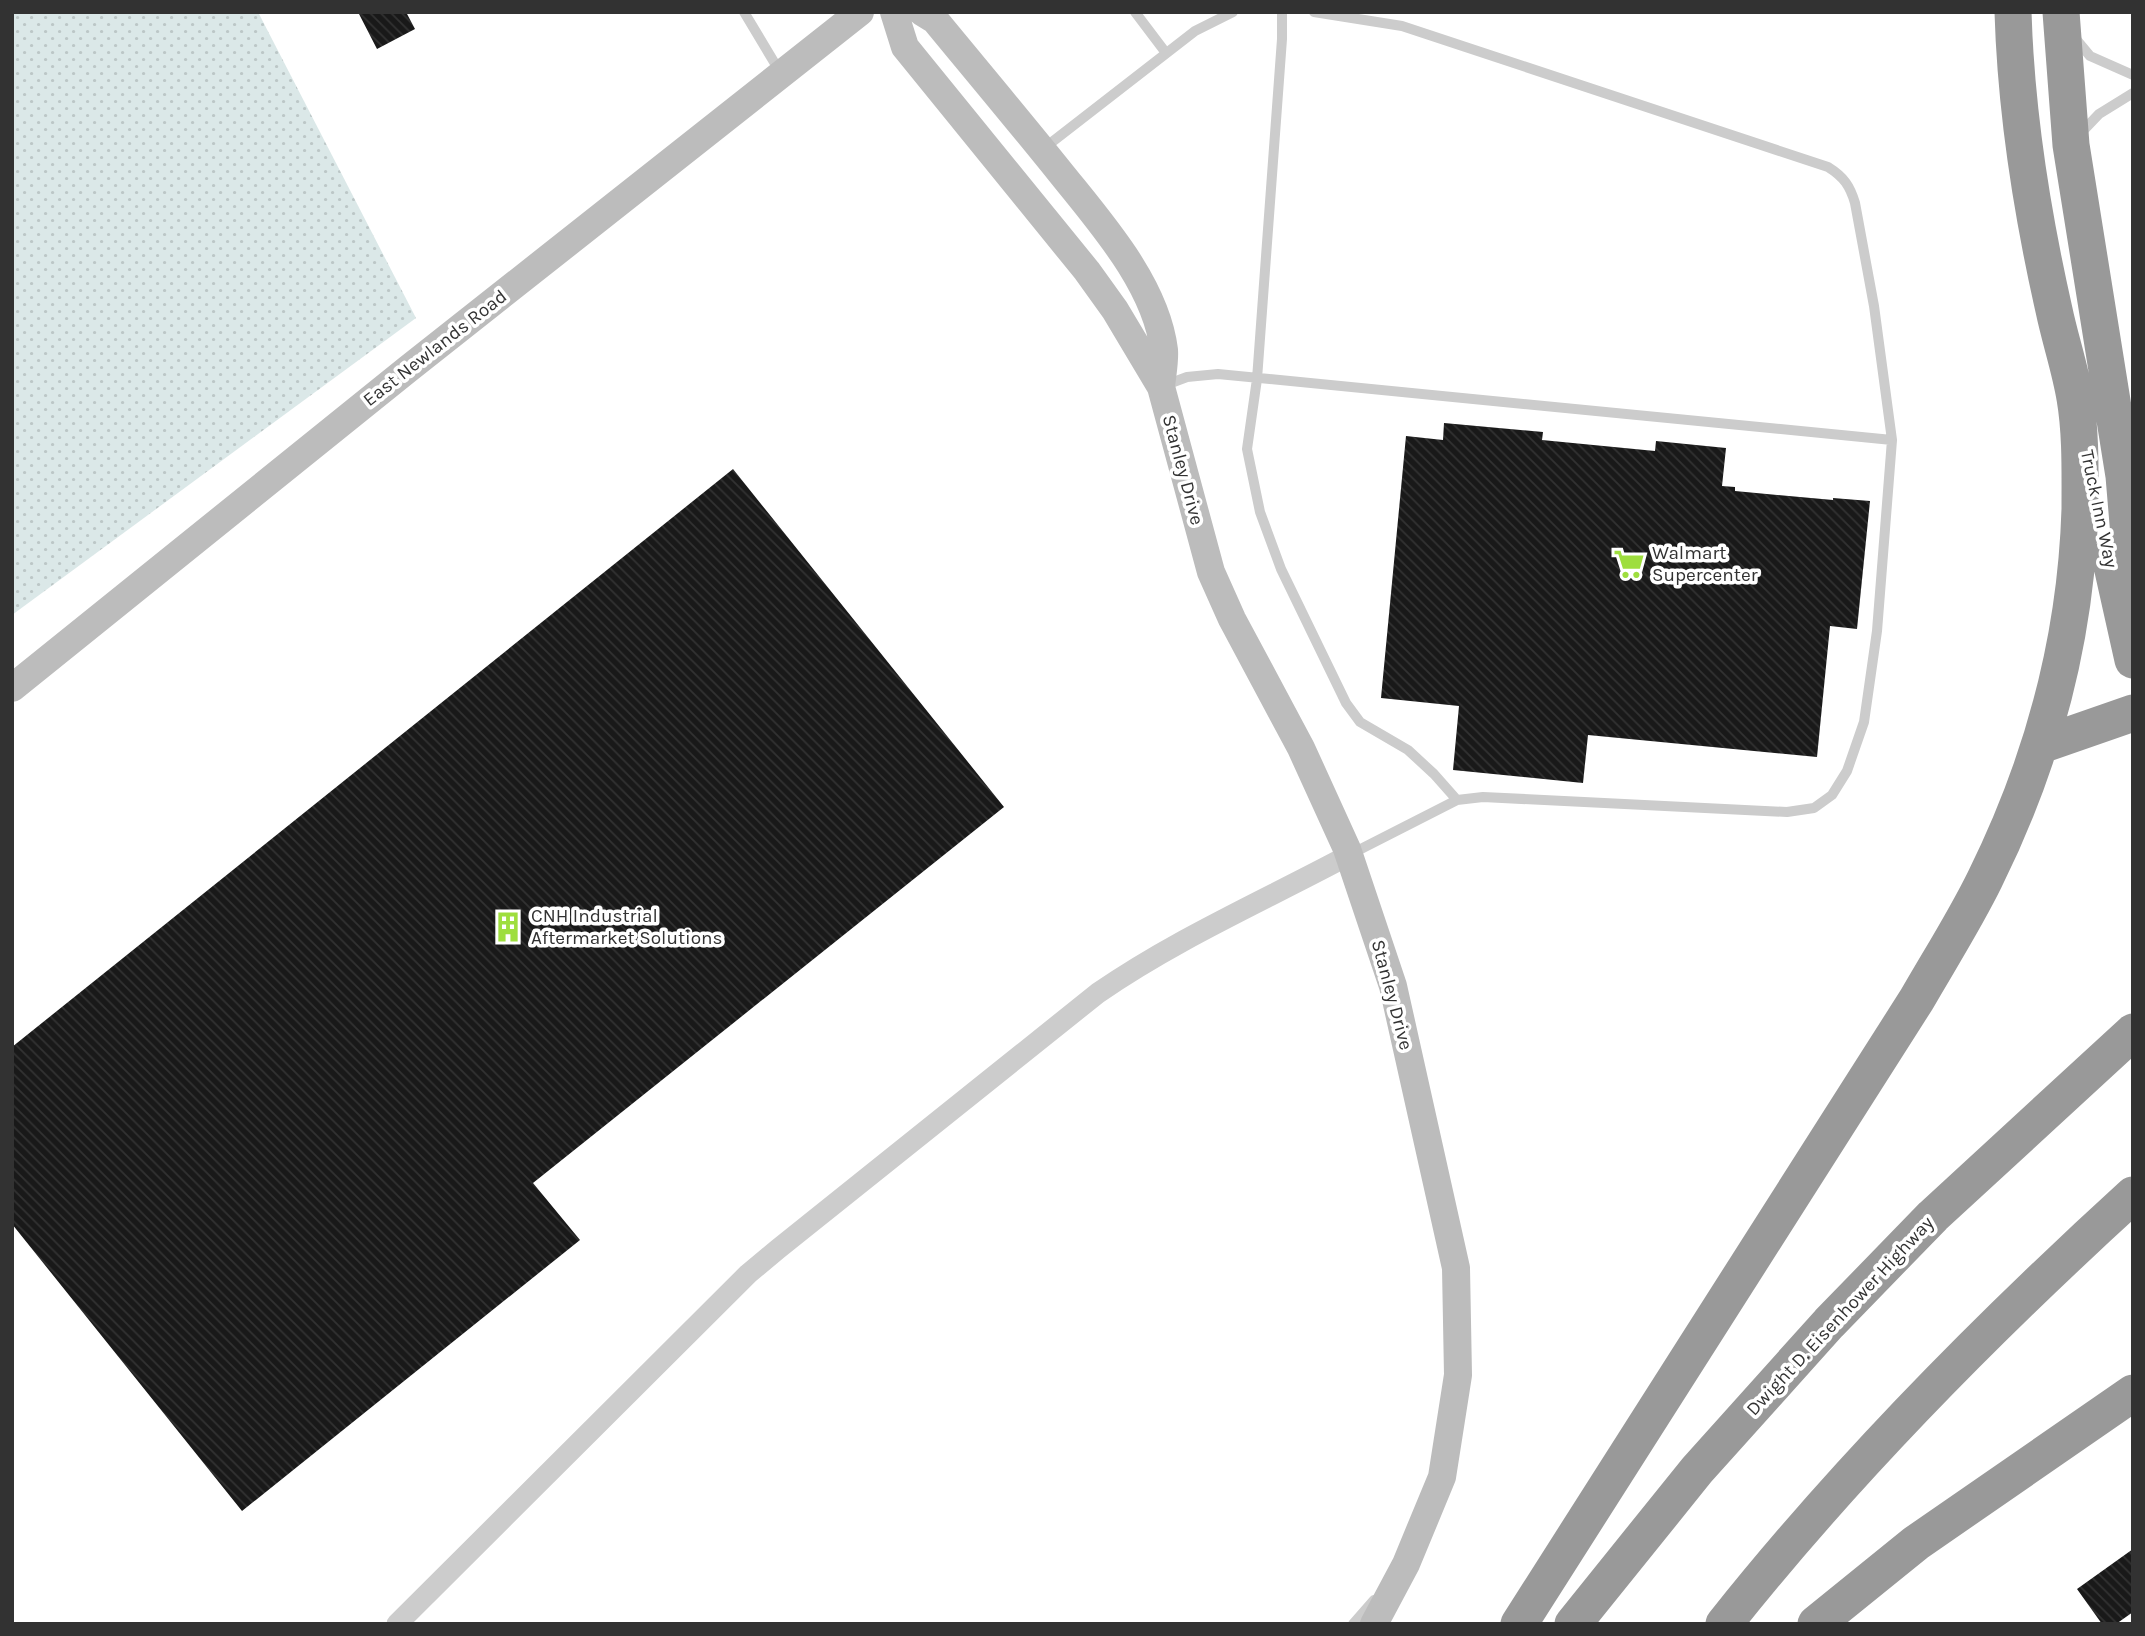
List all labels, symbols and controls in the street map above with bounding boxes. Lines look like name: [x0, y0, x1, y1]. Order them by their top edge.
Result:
street label: East Newlands Road: [359, 285, 511, 411]
street label: Stanley Drive: [1158, 412, 1208, 528]
street label: Truck Inn Way: [2076, 448, 2122, 570]
place label: Walmart Supercenter: [1652, 542, 1758, 586]
supermarket icon: Walmart Supercenter: [1612, 547, 1646, 581]
place label: CNH Industrial Aftermarket Solutions: [531, 905, 723, 949]
building icon: CNH Industrial Aftermarket Solutions: [491, 910, 525, 944]
street label: Stanley Drive: [1367, 937, 1417, 1053]
street label: Dwight D. Eisenhower Highway: [1742, 1212, 1938, 1420]

